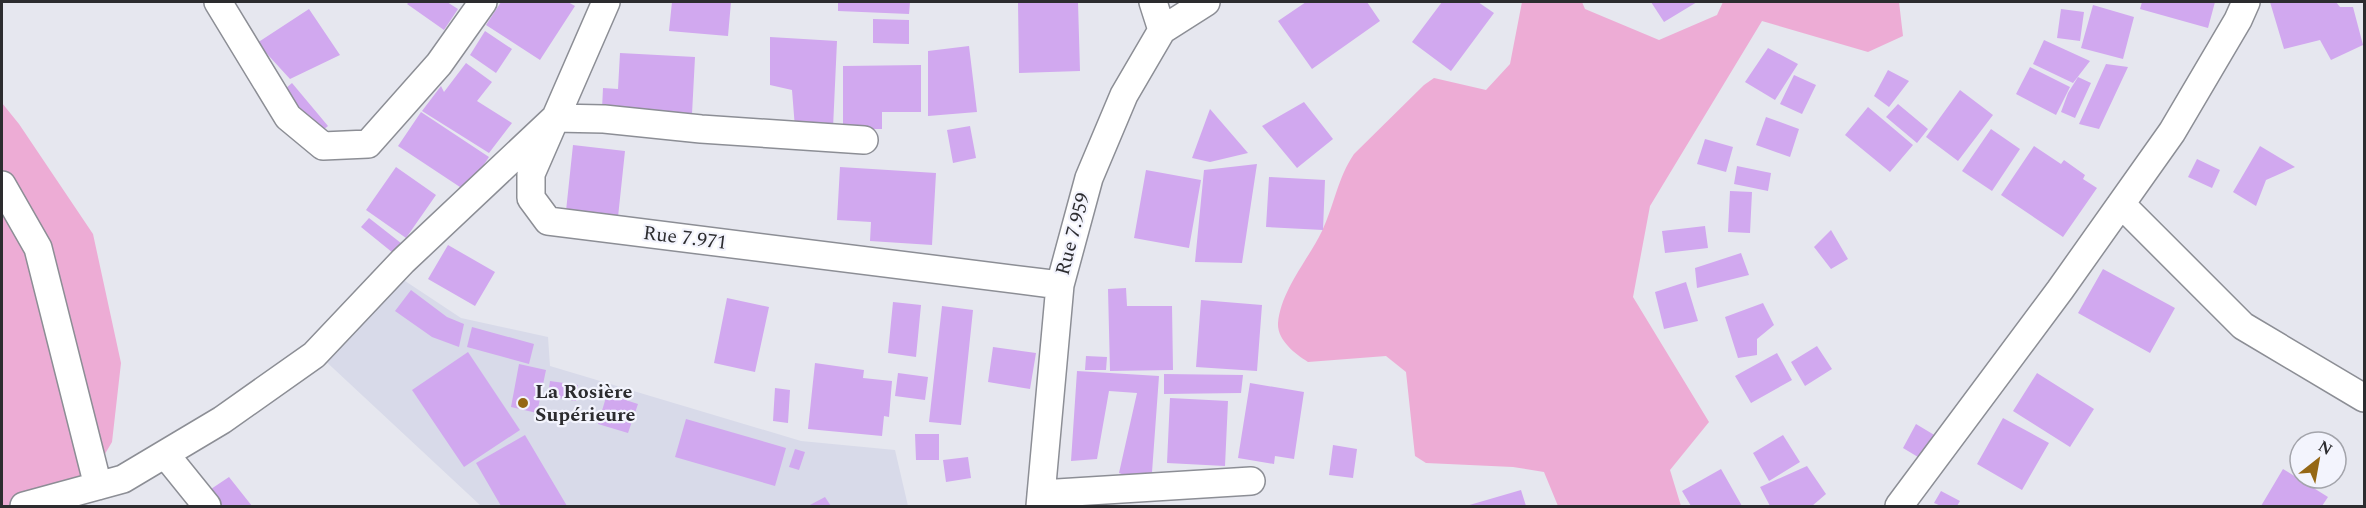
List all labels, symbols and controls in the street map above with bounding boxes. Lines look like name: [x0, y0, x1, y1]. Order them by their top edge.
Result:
street label: Rue 7.959: [1048, 189, 1098, 279]
street label: Rue 7.971: [641, 218, 729, 258]
place label: La Rosière Supérieure: [535, 377, 636, 430]
marker: La Rosière Supérieure: [516, 396, 530, 410]
north arrow: [2288, 430, 2348, 490]
text: N: [2313, 434, 2337, 462]

